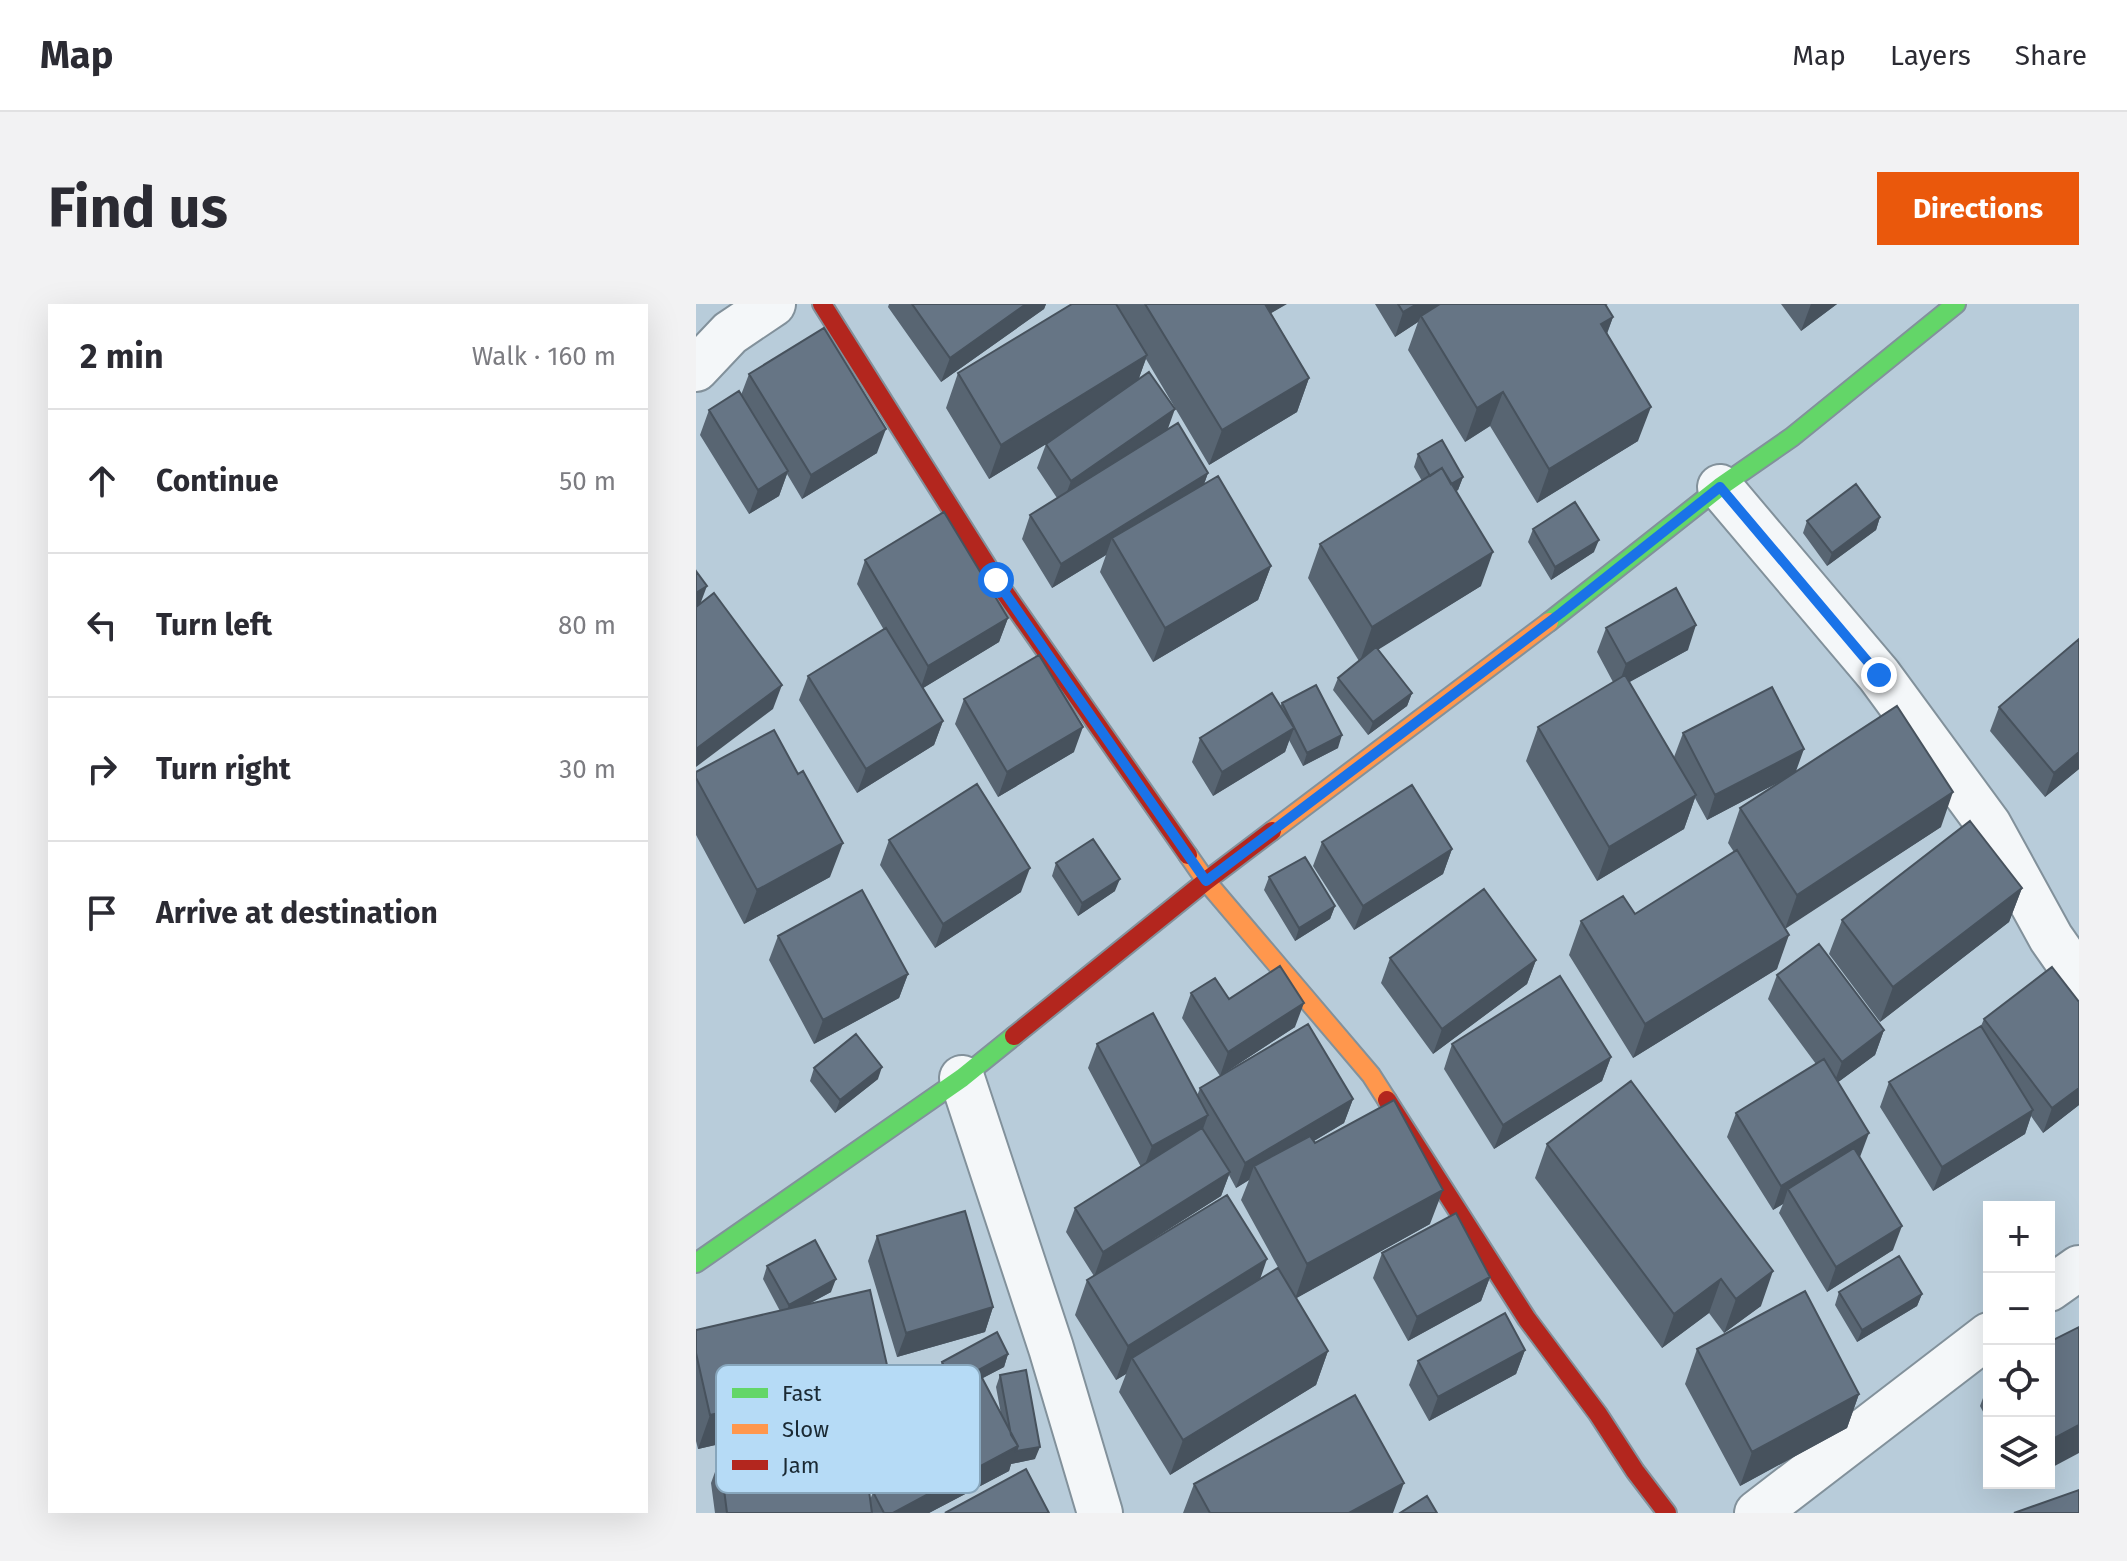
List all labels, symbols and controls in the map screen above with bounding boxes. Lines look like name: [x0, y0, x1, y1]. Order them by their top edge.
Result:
text: Map: [40, 32, 113, 78]
text: Map: [1792, 39, 1846, 72]
text: Layers: [1890, 39, 1971, 72]
text: Share: [2015, 39, 2087, 72]
button: Directions: [1877, 172, 2079, 245]
text: Find us: [48, 175, 228, 242]
text: 2 min: [80, 336, 164, 377]
text: Walk · 160 m: [472, 341, 616, 372]
icon: ahead: [80, 459, 124, 503]
text: Continue: [156, 463, 279, 499]
text: 50 m: [559, 466, 616, 497]
route start: [978, 562, 1014, 598]
icon: left: [80, 603, 124, 647]
text: Turn left: [156, 607, 272, 643]
text: 80 m: [558, 610, 616, 641]
route end: [1861, 657, 1897, 693]
icon: right: [80, 747, 124, 791]
text: Turn right: [156, 751, 291, 787]
text: 30 m: [559, 754, 616, 785]
icon: arrive: [80, 891, 124, 935]
text: Arrive at destination: [156, 895, 438, 931]
map controls: [1983, 1201, 2055, 1489]
button: +: [1983, 1201, 2055, 1273]
button: −: [1983, 1273, 2055, 1345]
button: locate: [1983, 1345, 2055, 1417]
legend: [716, 1365, 980, 1493]
text: Fast: [782, 1380, 822, 1407]
text: Slow: [782, 1416, 829, 1443]
button: layers: [1983, 1417, 2055, 1489]
text: Jam: [782, 1452, 820, 1479]

